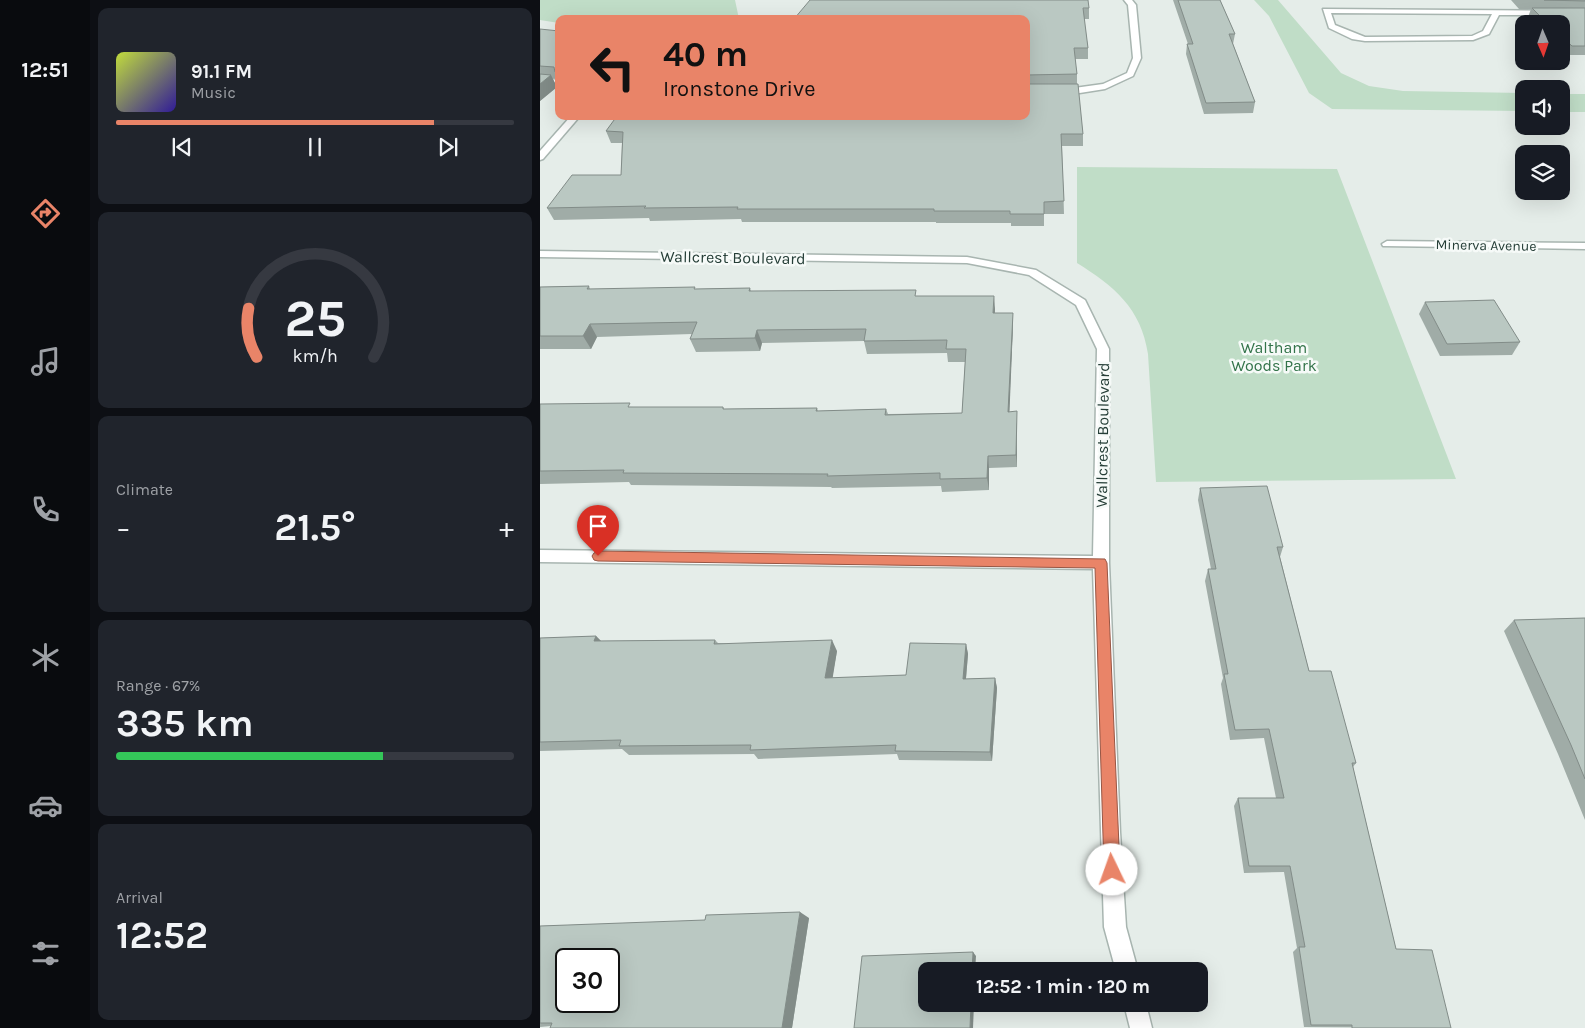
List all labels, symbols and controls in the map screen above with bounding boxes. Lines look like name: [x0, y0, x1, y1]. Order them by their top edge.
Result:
north arrow: [1515, 15, 1570, 70]
map controls: [1515, 15, 1570, 200]
text: 40 m: [663, 34, 748, 75]
icon: left: [580, 35, 645, 100]
text: 12:51: [21, 57, 69, 83]
text: 91.1 FM: [191, 61, 252, 83]
text: Ironstone Drive: [663, 76, 815, 102]
button: sound: [1515, 80, 1570, 135]
text: Music: [191, 83, 236, 102]
icon: previous: [168, 133, 196, 161]
icon: pause: [301, 133, 329, 161]
icon: next: [434, 133, 462, 161]
button: layers: [1515, 145, 1570, 200]
icon: directions: [28, 196, 63, 231]
street label: Minerva Avenue: [1435, 236, 1537, 255]
street label: Wallcrest Boulevard: [660, 247, 806, 268]
text: 25: [284, 288, 346, 349]
park label: Waltham Woods Park: [1231, 338, 1317, 375]
icon: music: [28, 344, 63, 379]
text: km/h: [292, 346, 338, 367]
street label: Wallcrest Boulevard: [1092, 362, 1113, 508]
text: Climate: [116, 480, 173, 499]
icon: phone: [28, 492, 63, 527]
text: 21.5°: [274, 505, 356, 550]
pin: [577, 505, 619, 556]
text: −: [116, 511, 131, 544]
text: +: [499, 511, 514, 544]
icon: arrive: [584, 512, 612, 540]
icon: climate: [28, 640, 63, 675]
text: Range · 67%: [116, 676, 200, 695]
text: 335 km: [116, 701, 254, 746]
icon: car: [28, 788, 63, 823]
position arrow: [1085, 843, 1137, 895]
text: Arrival: [116, 888, 163, 907]
text: 12:52: [116, 913, 208, 958]
icon: filters: [28, 936, 63, 971]
speed limit sign: 30: [555, 948, 620, 1013]
text: 12:52 · 1 min · 120 m: [976, 976, 1150, 998]

